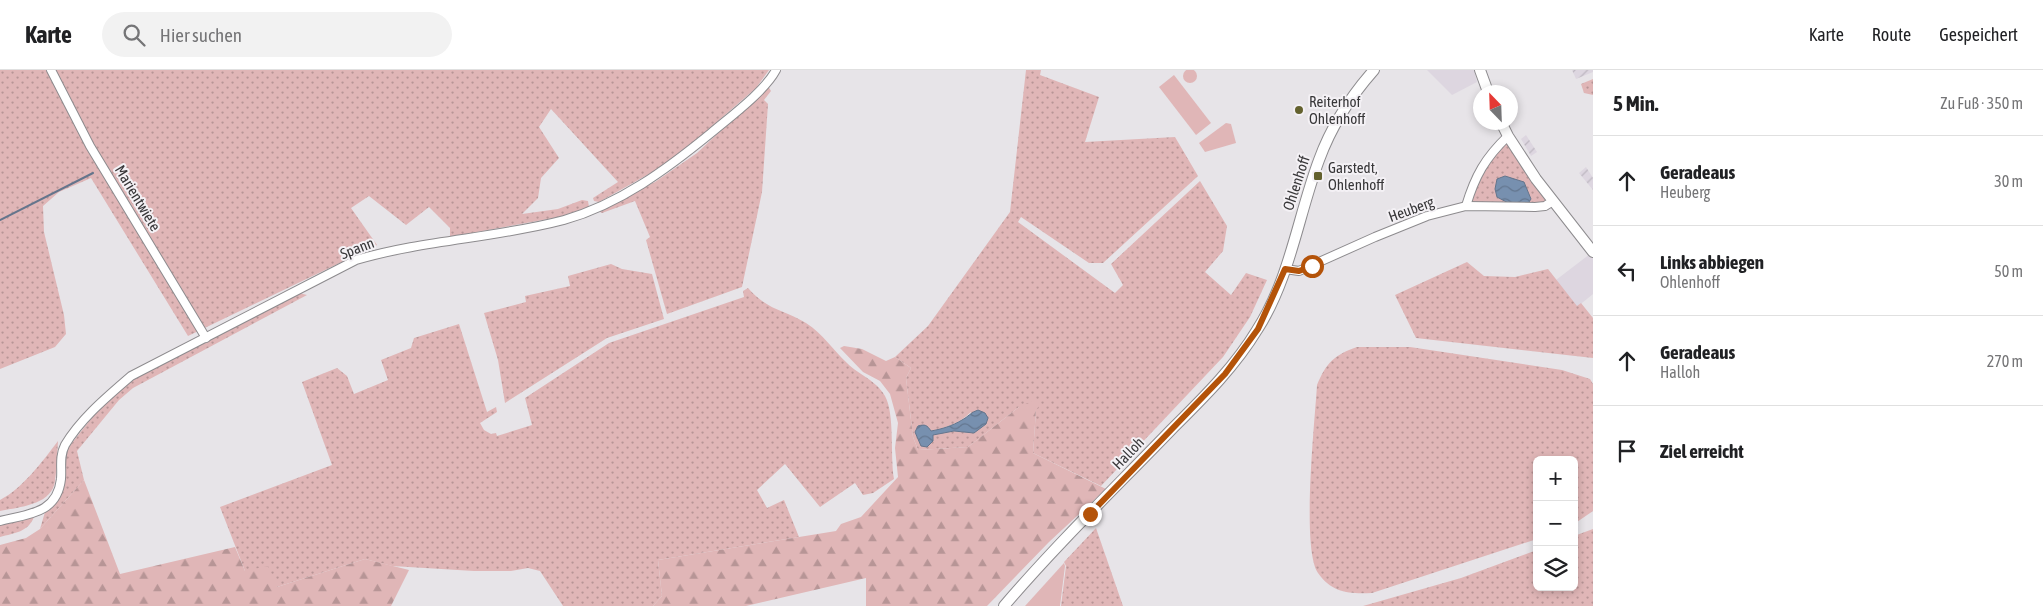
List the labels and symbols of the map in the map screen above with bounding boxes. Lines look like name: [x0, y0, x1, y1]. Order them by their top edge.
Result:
north arrow: [1473, 85, 1518, 130]
place label: Reiterhof Ohlenhoff: [1309, 93, 1365, 127]
marker: Reiterhof Ohlenhoff: [1293, 104, 1305, 116]
street label: Ohlenhoff: [1279, 154, 1313, 212]
place label: Garstedt, Ohlenhoff: [1328, 159, 1384, 193]
street label: Marientwiete: [112, 162, 164, 234]
marker: Garstedt, Ohlenhoff: [1312, 170, 1324, 182]
street label: Heuberg: [1386, 193, 1437, 225]
street label: Spann: [338, 234, 376, 262]
route start: [1301, 255, 1324, 278]
street label: Halloh: [1109, 433, 1147, 473]
route end: [1079, 503, 1102, 526]

